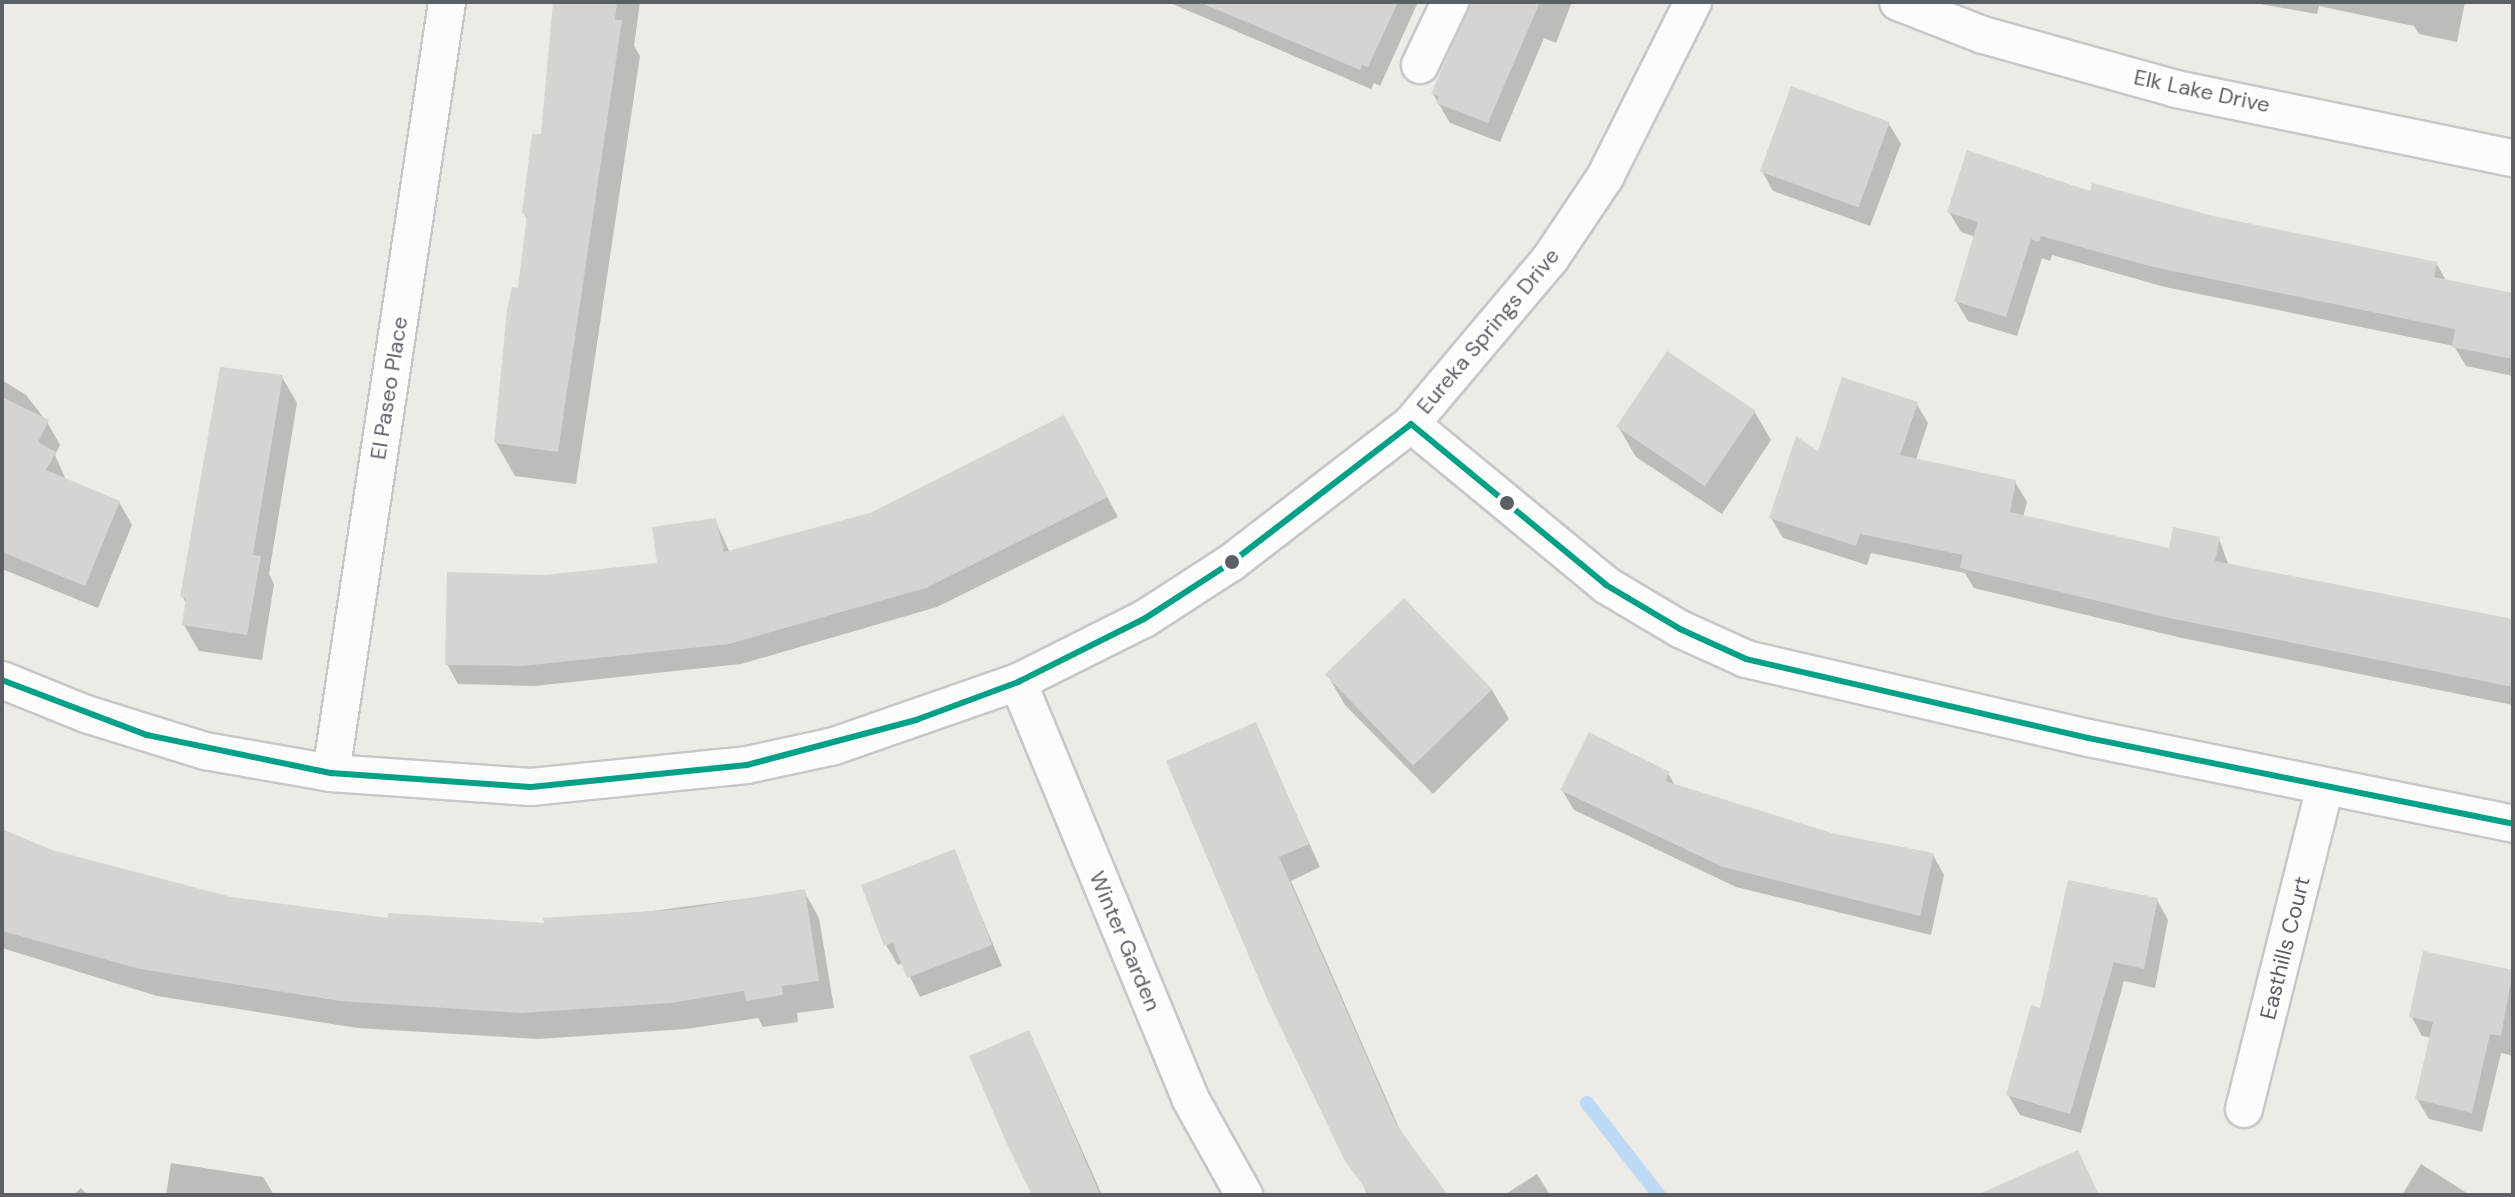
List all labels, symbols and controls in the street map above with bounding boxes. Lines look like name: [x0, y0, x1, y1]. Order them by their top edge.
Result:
street label: Elk Lake Drive: [2131, 64, 2273, 118]
street label: Eureka Springs Drive: [1411, 243, 1565, 419]
street label: El Paseo Place: [365, 315, 413, 461]
unlabelled marker: [1499, 495, 1515, 511]
unlabelled marker: [1224, 554, 1240, 570]
street label: Winter Garden: [1084, 867, 1166, 1015]
street label: Easthills Court: [2254, 874, 2316, 1022]

